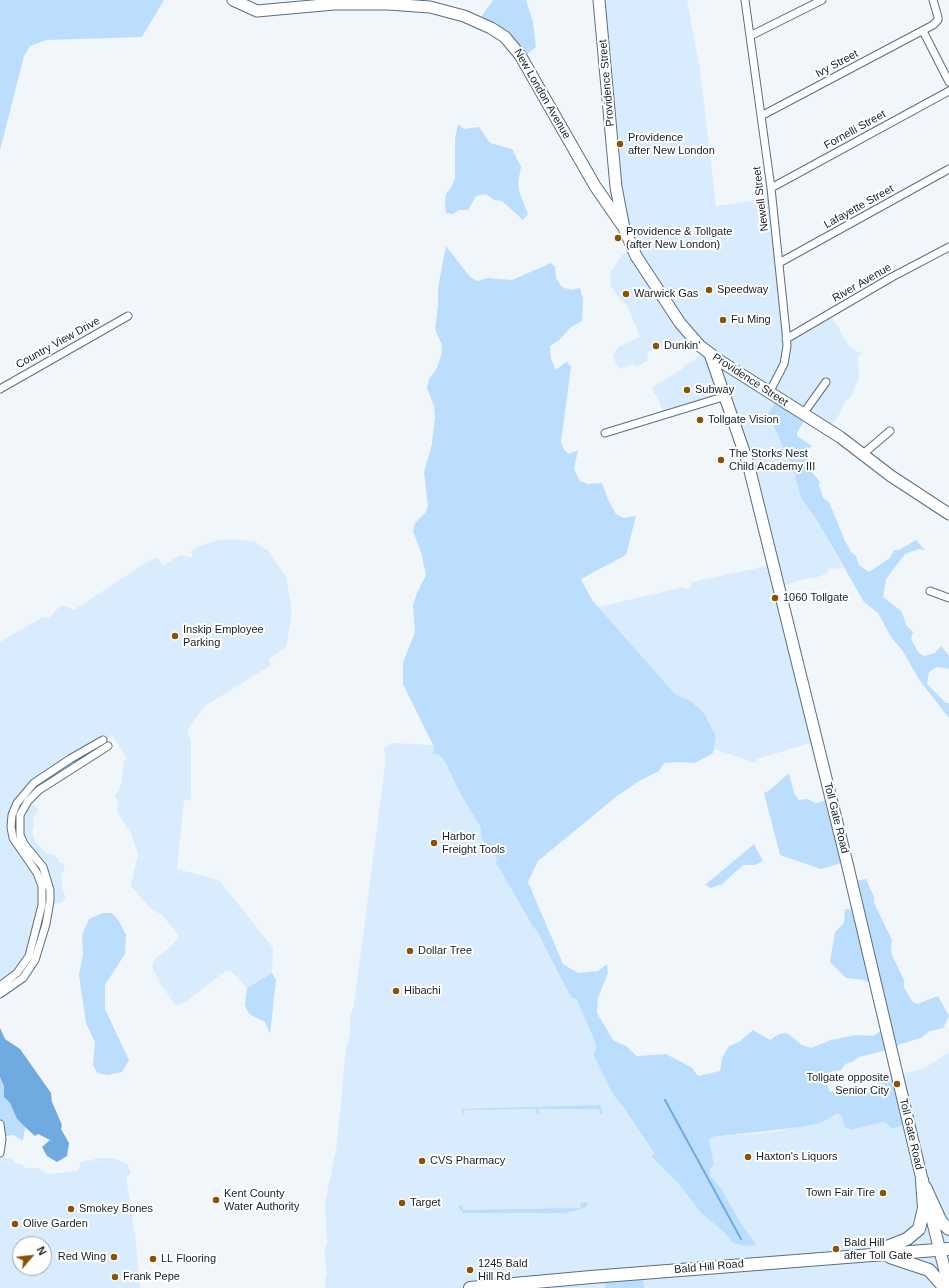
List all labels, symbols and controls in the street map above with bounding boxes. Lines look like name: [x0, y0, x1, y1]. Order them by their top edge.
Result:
street label: Providence Street: [597, 39, 617, 127]
street label: New London Avenue: [511, 47, 573, 141]
street label: Ivy Street: [813, 47, 861, 81]
street label: Fornelli Street: [822, 108, 888, 152]
place label: Providence after New London: [628, 131, 715, 157]
marker: Providence after New London: [615, 139, 625, 149]
street label: Newell Street: [750, 166, 772, 232]
street label: Lafayette Street: [822, 182, 896, 232]
place label: Providence & Tollgate (after New London): [626, 225, 732, 251]
marker: Providence & Tollgate (after New London): [613, 233, 623, 243]
street label: River Avenue: [830, 261, 894, 305]
place label: Speedway: [717, 283, 768, 297]
marker: Speedway: [704, 285, 714, 295]
place label: Warwick Gas: [634, 287, 698, 301]
marker: Warwick Gas: [621, 289, 631, 299]
place label: Fu Ming: [731, 313, 771, 327]
street label: Country View Drive: [14, 314, 102, 372]
marker: Fu Ming: [718, 315, 728, 325]
place label: Dunkin': [664, 339, 700, 353]
marker: Dunkin': [651, 341, 661, 351]
street label: Providence Street: [710, 351, 790, 409]
place label: Subway: [695, 383, 734, 397]
marker: Subway: [682, 385, 692, 395]
place label: Tollgate Vision: [708, 413, 779, 427]
marker: Tollgate Vision: [695, 415, 705, 425]
place label: The Storks Nest Child Academy III: [729, 447, 815, 473]
marker: The Storks Nest Child Academy III: [716, 455, 726, 465]
place label: 1060 Tollgate: [783, 591, 848, 605]
marker: 1060 Tollgate: [770, 593, 780, 603]
place label: Inskip Employee Parking: [183, 623, 264, 649]
marker: Inskip Employee Parking: [170, 631, 180, 641]
street label: Toll Gate Road: [821, 781, 851, 855]
place label: Harbor Freight Tools: [442, 830, 505, 856]
marker: Harbor Freight Tools: [429, 838, 439, 848]
place label: Dollar Tree: [418, 944, 472, 958]
marker: Dollar Tree: [405, 946, 415, 956]
place label: Hibachi: [404, 984, 441, 998]
marker: Hibachi: [391, 986, 401, 996]
place label: Tollgate opposite Senior City: [806, 1071, 889, 1097]
marker: Tollgate opposite Senior City: [892, 1079, 902, 1089]
street label: Toll Gate Road: [896, 1097, 926, 1171]
place label: Haxton's Liquors: [756, 1150, 838, 1164]
marker: Haxton's Liquors: [743, 1152, 753, 1162]
place label: CVS Pharmacy: [430, 1154, 505, 1168]
marker: CVS Pharmacy: [417, 1156, 427, 1166]
place label: Town Fair Tire: [806, 1186, 875, 1200]
place label: Kent County Water Authority: [224, 1187, 299, 1213]
marker: Town Fair Tire: [878, 1188, 888, 1198]
marker: Kent County Water Authority: [211, 1195, 221, 1205]
place label: Target: [410, 1196, 441, 1210]
marker: Target: [397, 1198, 407, 1208]
place label: Smokey Bones: [79, 1202, 153, 1216]
marker: Smokey Bones: [66, 1204, 76, 1214]
place label: Olive Garden: [23, 1217, 88, 1231]
marker: Olive Garden: [10, 1219, 20, 1229]
north arrow: [12, 1236, 52, 1276]
place label: Bald Hill after Toll Gate: [844, 1236, 912, 1262]
marker: Bald Hill after Toll Gate: [831, 1244, 841, 1254]
text: N: [35, 1245, 49, 1257]
place label: Red Wing: [58, 1250, 106, 1264]
marker: Red Wing: [109, 1252, 119, 1262]
place label: LL Flooring: [161, 1252, 216, 1266]
marker: LL Flooring: [148, 1254, 158, 1264]
place label: 1245 Bald Hill Rd: [478, 1257, 528, 1283]
street label: Bald Hill Road: [674, 1257, 744, 1277]
marker: 1245 Bald Hill Rd: [465, 1265, 475, 1275]
place label: Frank Pepe: [123, 1270, 180, 1284]
marker: Frank Pepe: [110, 1272, 120, 1282]

